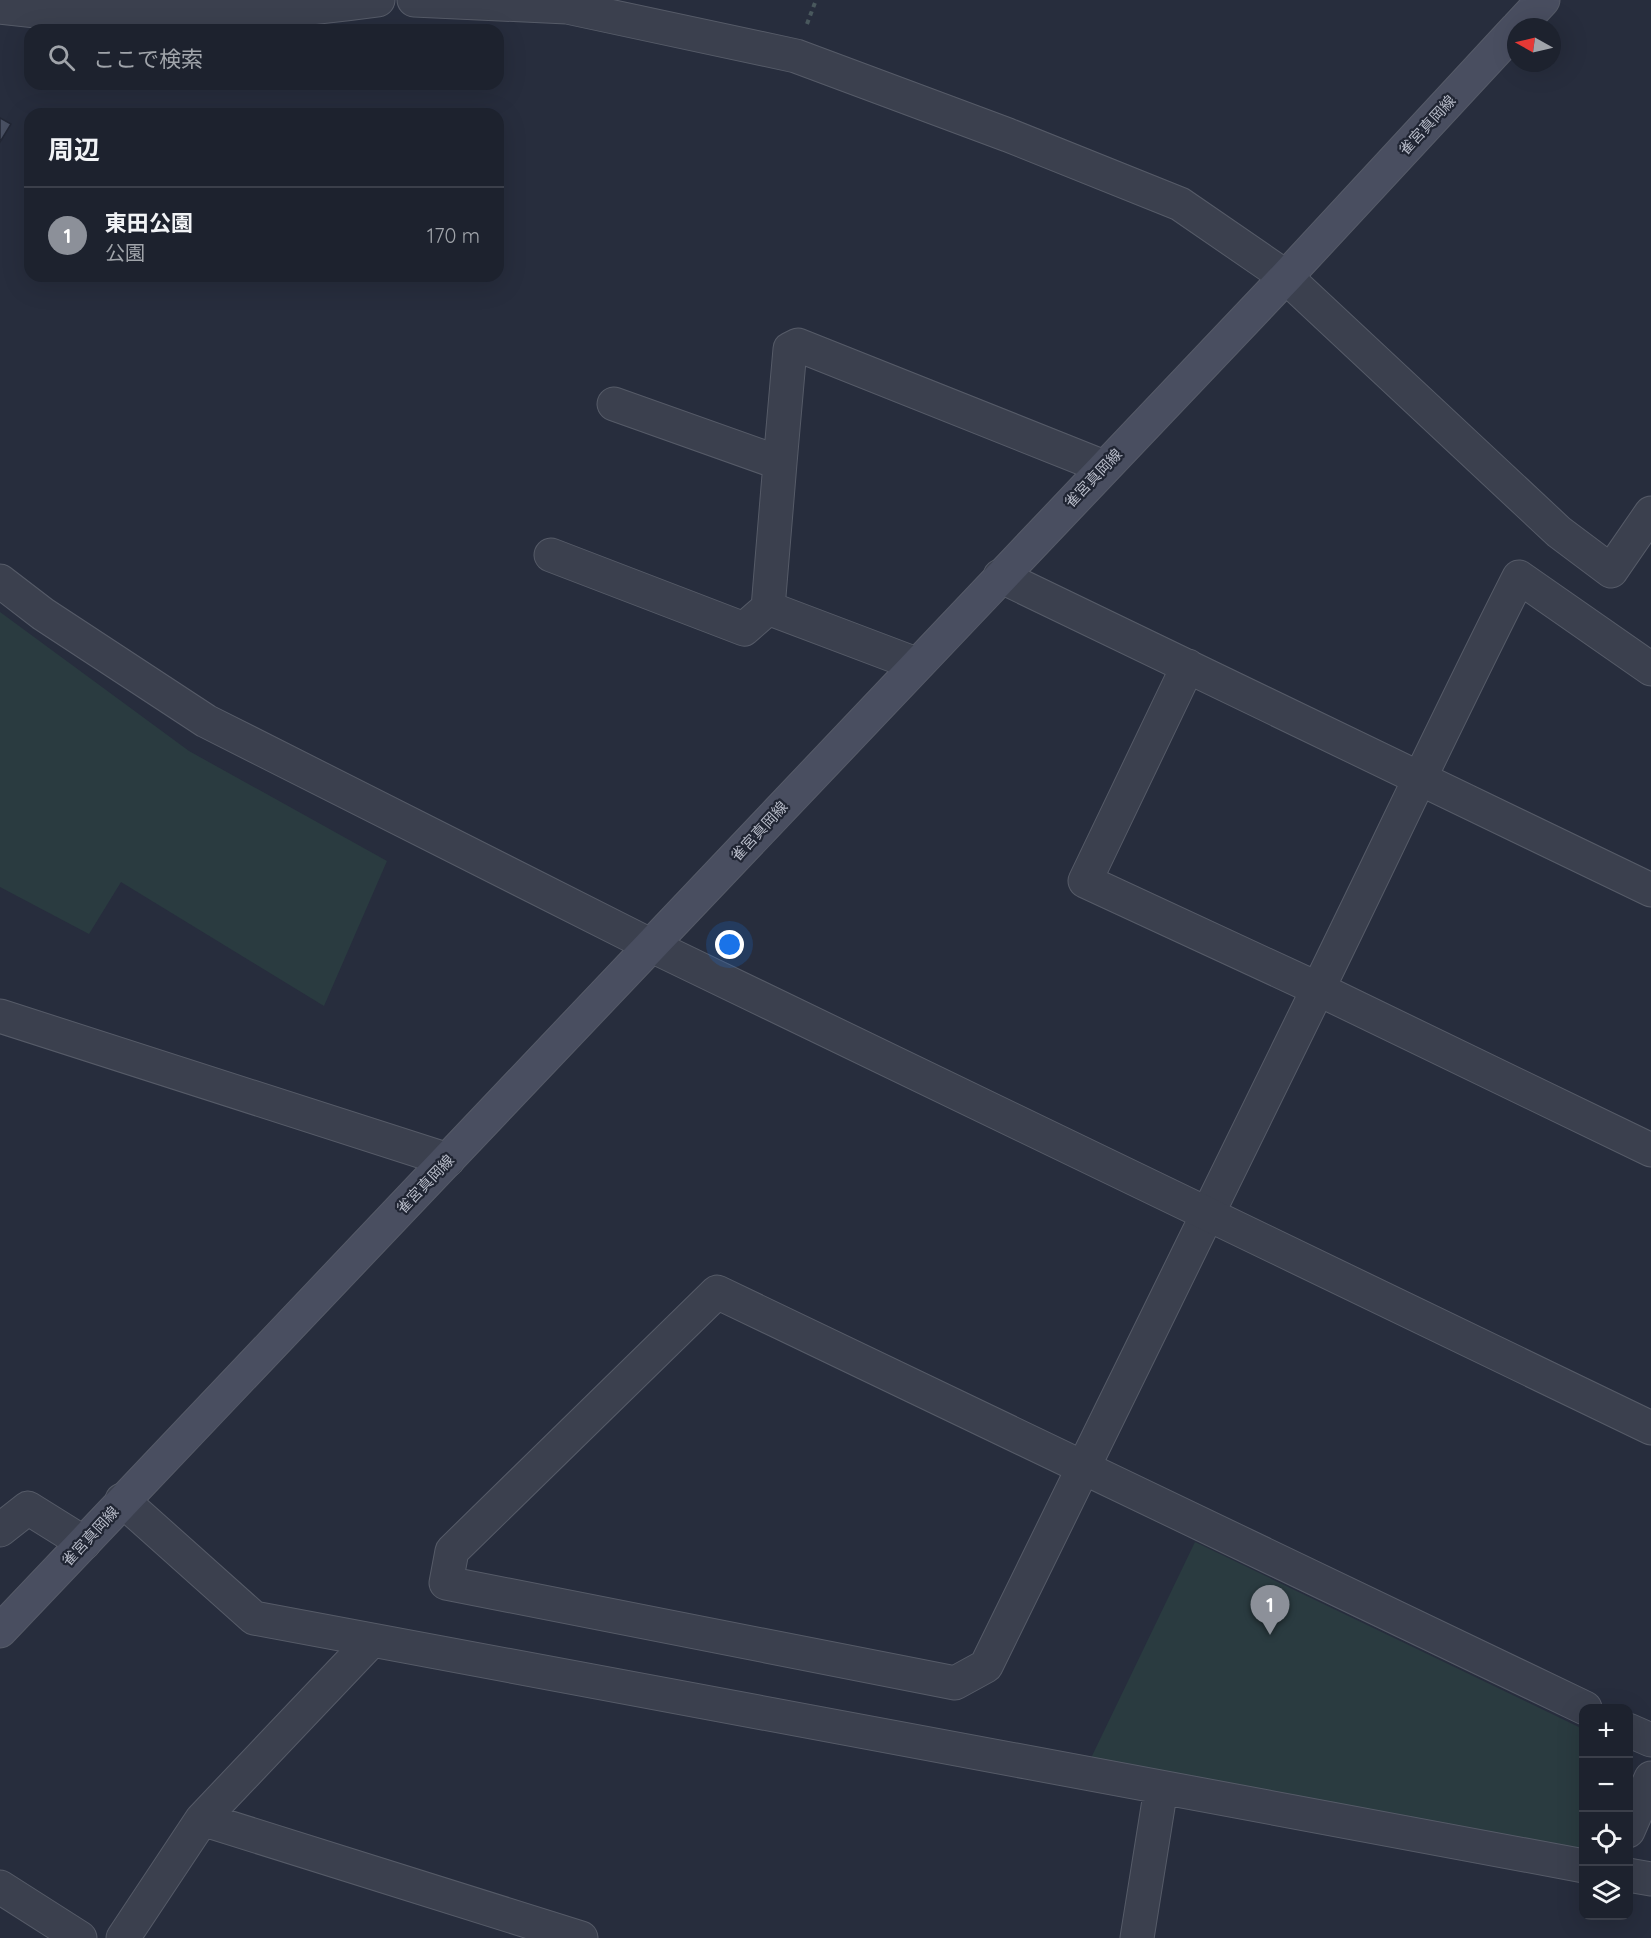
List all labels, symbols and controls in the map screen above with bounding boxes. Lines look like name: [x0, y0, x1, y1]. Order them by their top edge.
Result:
north arrow: [1507, 18, 1561, 72]
search box: [24, 24, 504, 90]
icon: search: [45, 41, 78, 74]
text: ここで検索: [93, 45, 203, 73]
street label: 雀宮真岡線: [1394, 91, 1460, 159]
text: 周辺: [48, 133, 100, 166]
text: 東田公園: [105, 209, 193, 237]
text: 1: [64, 223, 71, 248]
text: 170 m: [427, 223, 480, 248]
text: 公園: [105, 240, 145, 265]
street label: 雀宮真岡線: [1060, 444, 1126, 512]
street label: 雀宮真岡線: [726, 797, 792, 865]
your location: [715, 930, 744, 959]
street label: 雀宮真岡線: [392, 1150, 458, 1218]
street label: 雀宮真岡線: [57, 1502, 123, 1570]
pin: 1: [1250, 1586, 1290, 1635]
map controls: [1579, 1704, 1633, 1920]
button: +: [1579, 1704, 1633, 1758]
button: −: [1579, 1758, 1633, 1812]
button: locate: [1579, 1812, 1633, 1866]
button: layers: [1579, 1866, 1633, 1920]

